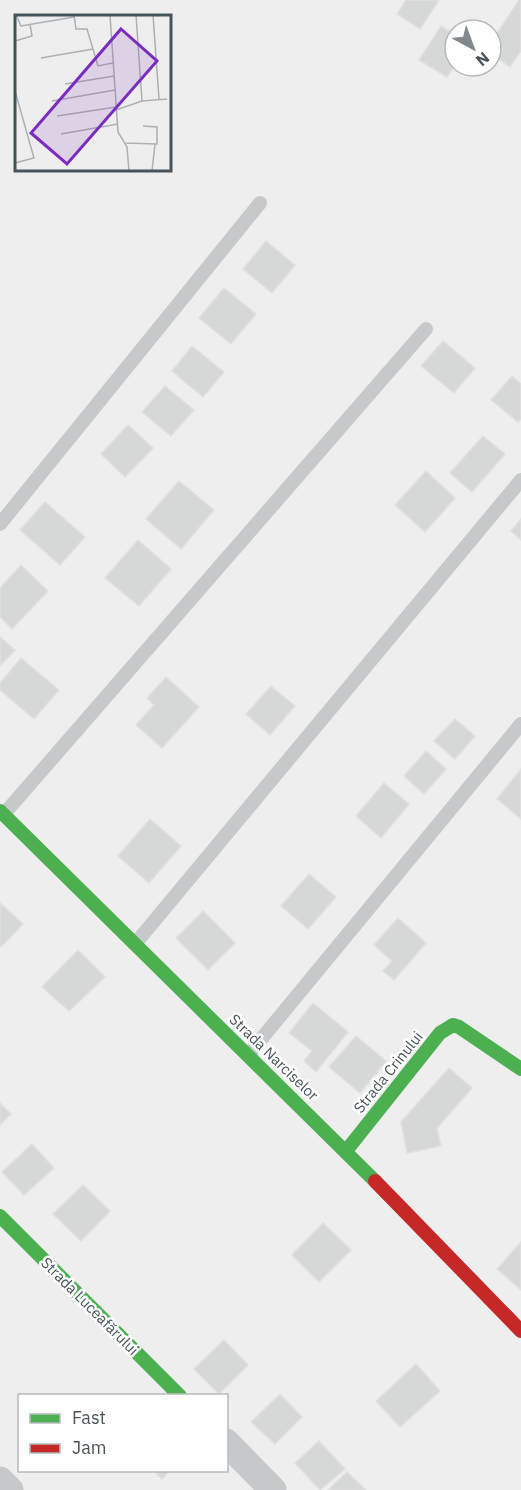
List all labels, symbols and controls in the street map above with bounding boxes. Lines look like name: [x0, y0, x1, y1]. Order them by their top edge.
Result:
inset map: [15, 15, 171, 171]
north arrow: [443, 18, 503, 78]
text: N: [472, 48, 494, 71]
street label: Strada Narciselor: [225, 1010, 323, 1105]
street label: Strada Crinului: [349, 1027, 427, 1117]
street label: Strada Luceafărului: [37, 1253, 143, 1359]
legend: [18, 1394, 228, 1472]
text: Fast: [72, 1406, 106, 1429]
text: Jam: [72, 1436, 107, 1459]

